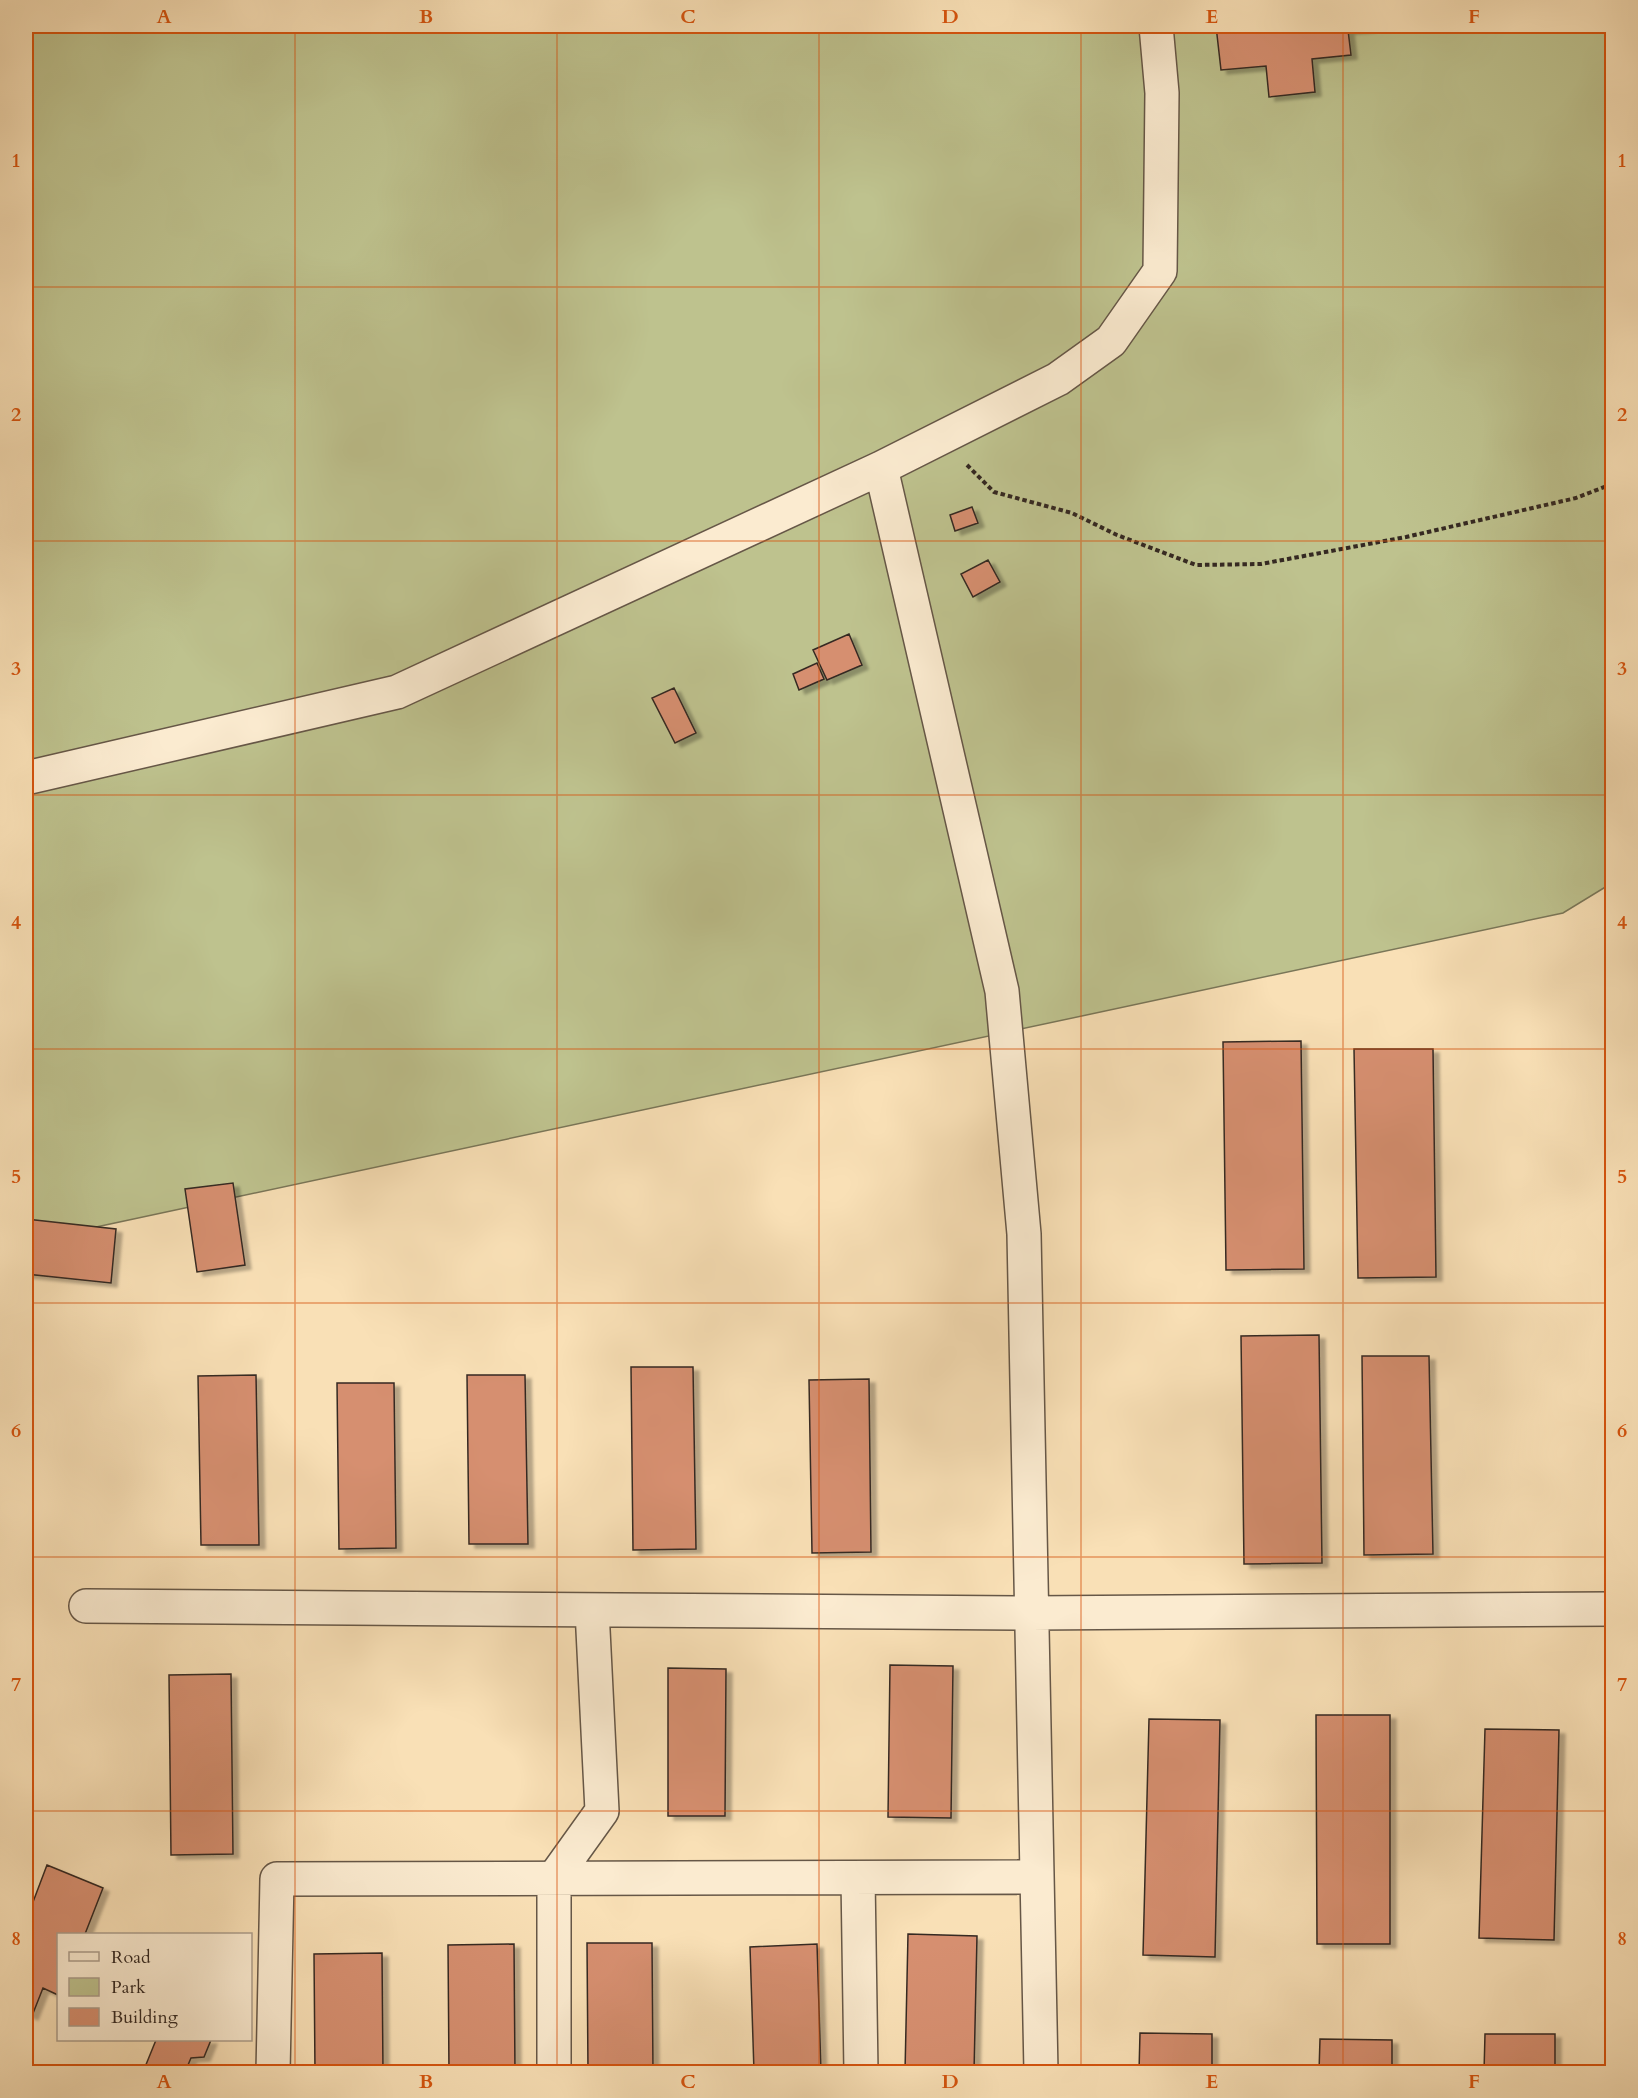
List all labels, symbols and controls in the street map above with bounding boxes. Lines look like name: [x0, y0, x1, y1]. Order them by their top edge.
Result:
text: A: [156, 3, 172, 30]
text: B: [419, 3, 433, 30]
text: C: [680, 3, 696, 30]
text: D: [941, 3, 959, 30]
text: E: [1206, 3, 1218, 30]
text: F: [1468, 3, 1480, 30]
text: 1: [11, 147, 21, 174]
text: 1: [1617, 147, 1627, 174]
text: 2: [11, 401, 21, 428]
text: 2: [1617, 401, 1627, 428]
text: 3: [11, 655, 21, 682]
text: 3: [1617, 655, 1627, 682]
text: 4: [11, 909, 21, 936]
text: 4: [1617, 909, 1627, 936]
text: 5: [11, 1163, 21, 1190]
text: 5: [1617, 1163, 1627, 1190]
text: 6: [11, 1417, 21, 1444]
text: 6: [1617, 1417, 1627, 1444]
text: 7: [11, 1671, 21, 1698]
text: 7: [1617, 1671, 1627, 1698]
text: 8: [11, 1925, 21, 1952]
text: 8: [1617, 1925, 1627, 1952]
legend: [57, 1933, 252, 2041]
text: Road: [111, 1945, 151, 1970]
text: Park: [111, 1975, 146, 2000]
text: Building: [111, 2005, 179, 2030]
text: A: [156, 2068, 172, 2095]
text: B: [419, 2068, 433, 2095]
text: C: [680, 2068, 696, 2095]
text: D: [941, 2068, 959, 2095]
text: E: [1206, 2068, 1218, 2095]
text: F: [1468, 2068, 1480, 2095]

